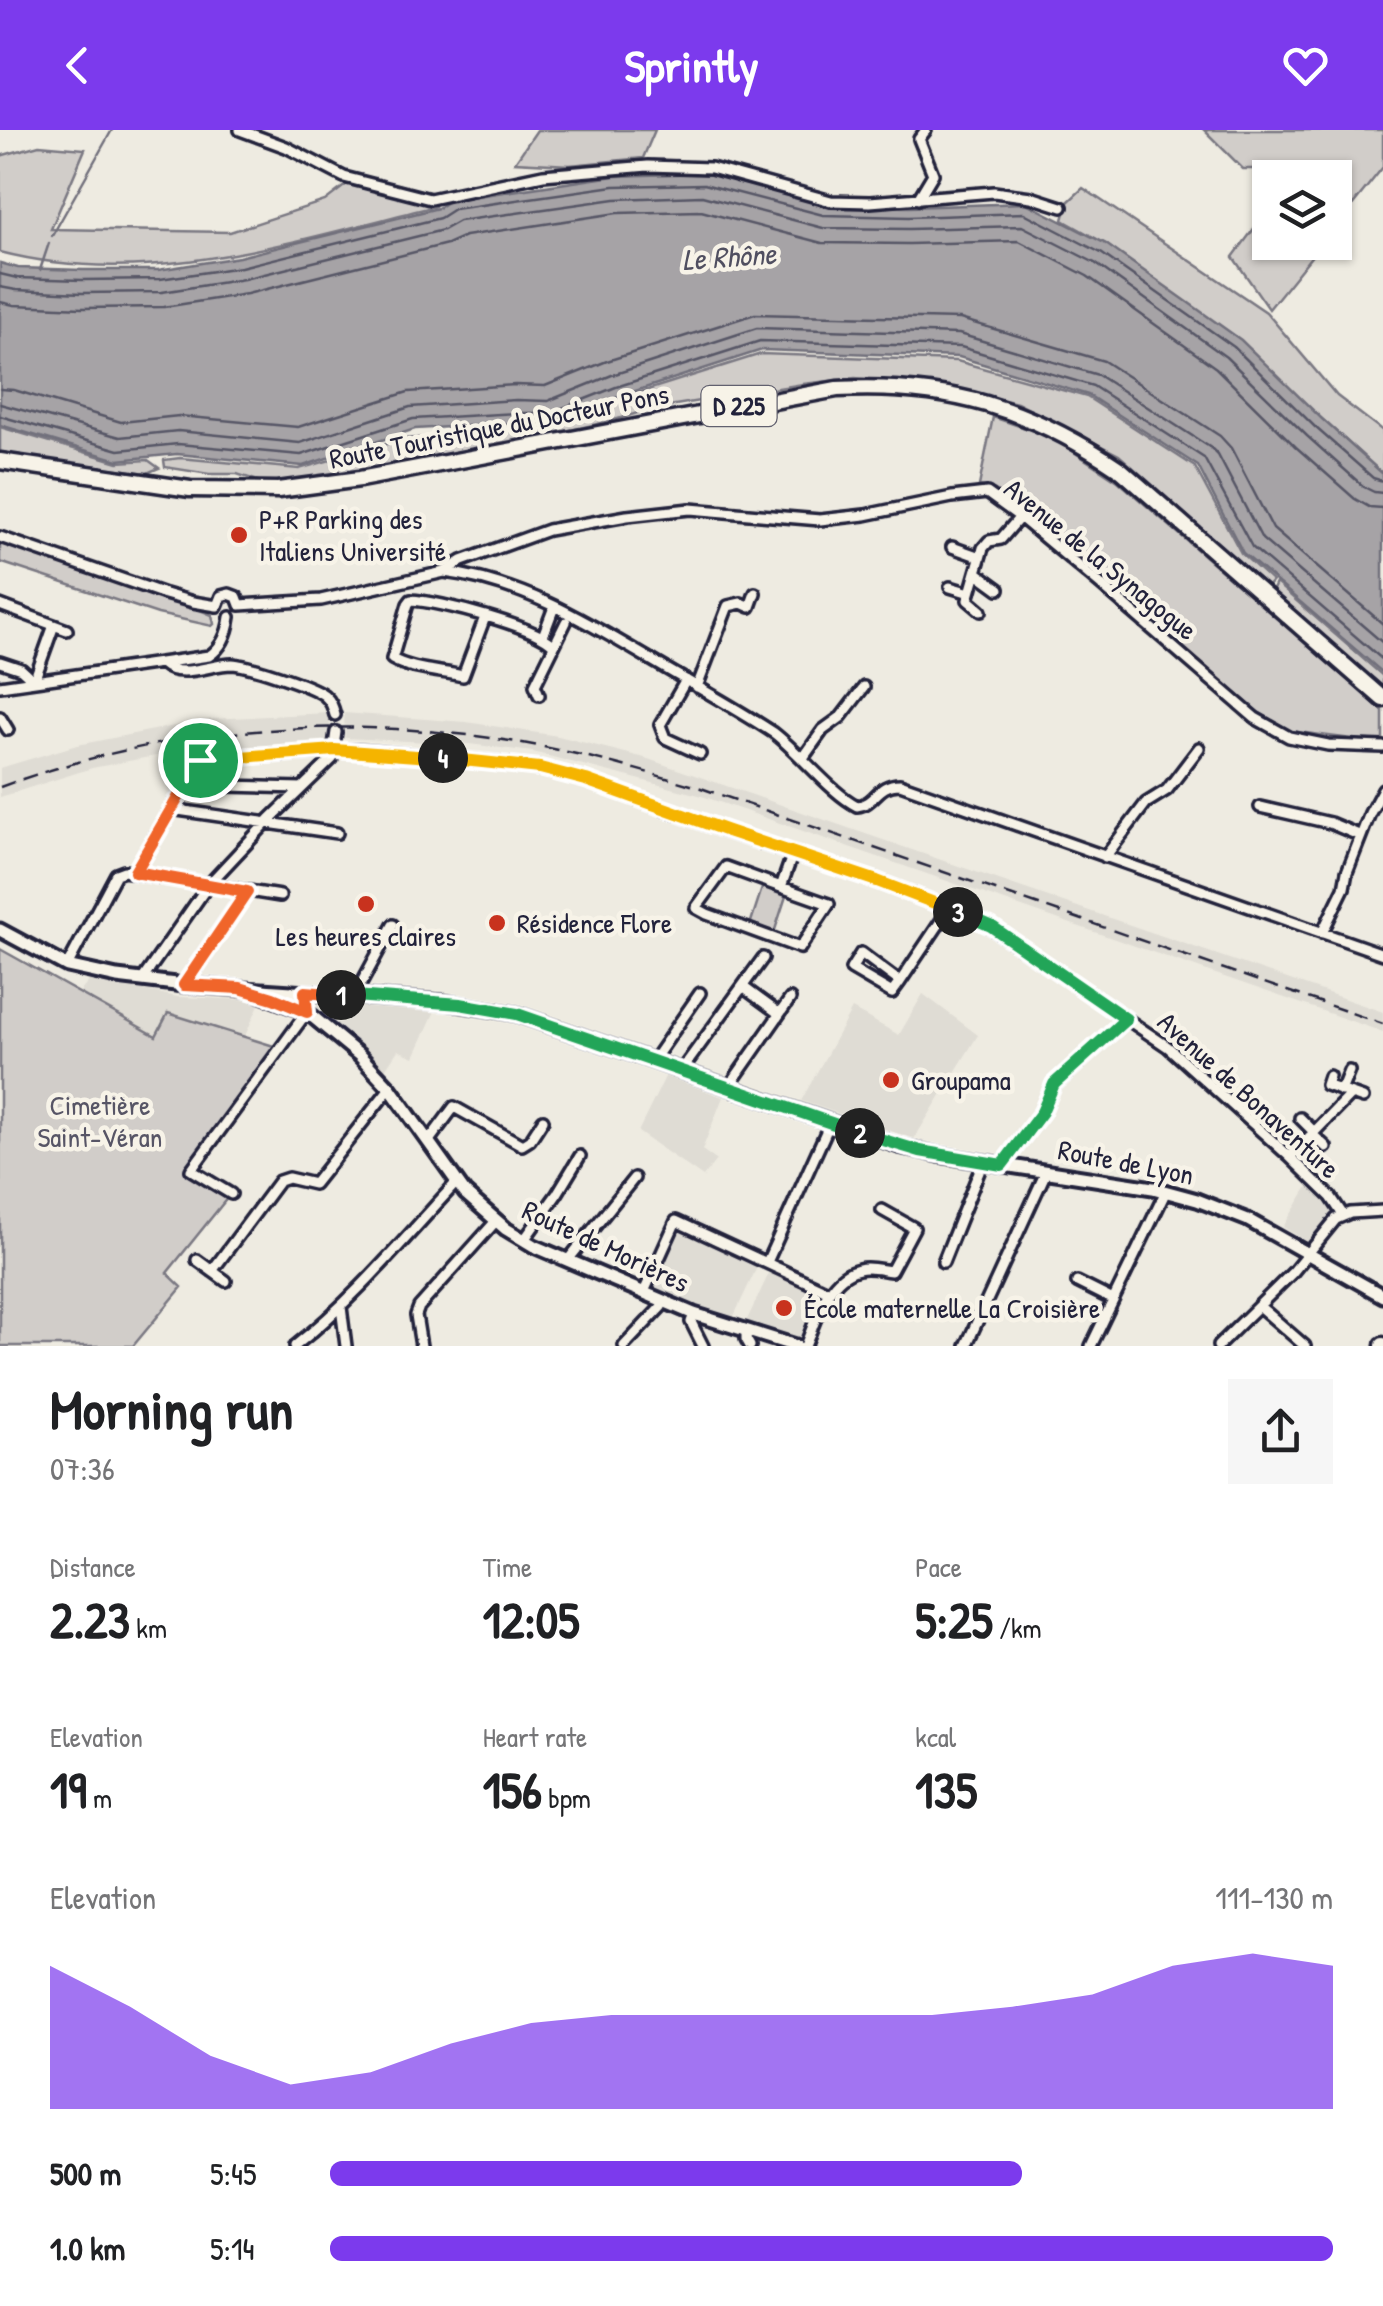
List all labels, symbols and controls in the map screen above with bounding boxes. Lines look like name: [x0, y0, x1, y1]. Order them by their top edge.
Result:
text: Sprintly: [624, 35, 759, 96]
icon: back: [50, 38, 105, 93]
icon: heart: [1278, 38, 1333, 93]
map controls: [1252, 160, 1352, 260]
button: layers: [1252, 160, 1352, 260]
water label: Le Rhône: [681, 233, 778, 279]
street label: Route Touristique du Docteur Pons: [326, 374, 672, 478]
road number: D 225: [702, 386, 776, 426]
street label: Avenue de la Synagogue: [997, 469, 1205, 649]
place label: P+R Parking des Italiens Université: [259, 500, 446, 570]
marker: P+R Parking des Italiens Université: [228, 524, 250, 546]
pin: [158, 718, 243, 803]
icon: arrive: [173, 733, 228, 788]
pin: 4: [418, 733, 468, 783]
text: 4: [438, 739, 448, 777]
pin: 3: [933, 887, 983, 937]
marker: Les heures claires: [355, 893, 377, 915]
text: 3: [952, 893, 964, 931]
place label: Résidence Flore: [517, 904, 672, 942]
marker: Résidence Flore: [486, 912, 508, 934]
place label: Les heures claires: [276, 917, 456, 955]
pin: 1: [316, 970, 366, 1020]
text: 1: [336, 976, 346, 1014]
street label: Avenue de Bonaventure: [1150, 1003, 1348, 1187]
place label: Groupama: [911, 1061, 1011, 1099]
marker: Groupama: [880, 1069, 902, 1091]
park label: Cimetière Saint-Véran: [38, 1086, 163, 1156]
pin: 2: [835, 1108, 885, 1158]
text: 2: [853, 1114, 867, 1152]
street label: Route de Lyon: [1055, 1130, 1197, 1194]
street label: Route de Morières: [517, 1191, 695, 1301]
place label: École maternelle La Croisière: [804, 1289, 1100, 1327]
marker: École maternelle La Croisière: [773, 1297, 795, 1319]
text: Morning run: [50, 1372, 293, 1446]
button: share: [1228, 1379, 1333, 1484]
text: 07:36: [50, 1447, 115, 1490]
text: Distance: [50, 1548, 136, 1586]
text: Time: [483, 1548, 532, 1586]
text: Pace: [915, 1548, 962, 1586]
text: 2.23: [50, 1586, 130, 1654]
text: 12:05: [483, 1586, 579, 1654]
text: 5:25: [915, 1586, 993, 1654]
text: km: [130, 1609, 167, 1647]
text: /km: [993, 1609, 1042, 1647]
text: Elevation: [50, 1718, 143, 1756]
text: Heart rate: [483, 1718, 587, 1756]
text: kcal: [915, 1718, 956, 1756]
text: 19: [50, 1756, 87, 1824]
text: 156: [483, 1756, 542, 1824]
text: 135: [915, 1756, 977, 1824]
text: m: [87, 1779, 112, 1817]
text: bpm: [542, 1779, 591, 1817]
text: Elevation: [50, 1876, 156, 1919]
text: 111–130 m: [1215, 1876, 1333, 1919]
text: 500 m: [50, 2152, 121, 2195]
text: 5:45: [210, 2152, 257, 2195]
text: 1.0 km: [50, 2227, 125, 2270]
text: 5:14: [210, 2227, 255, 2270]

